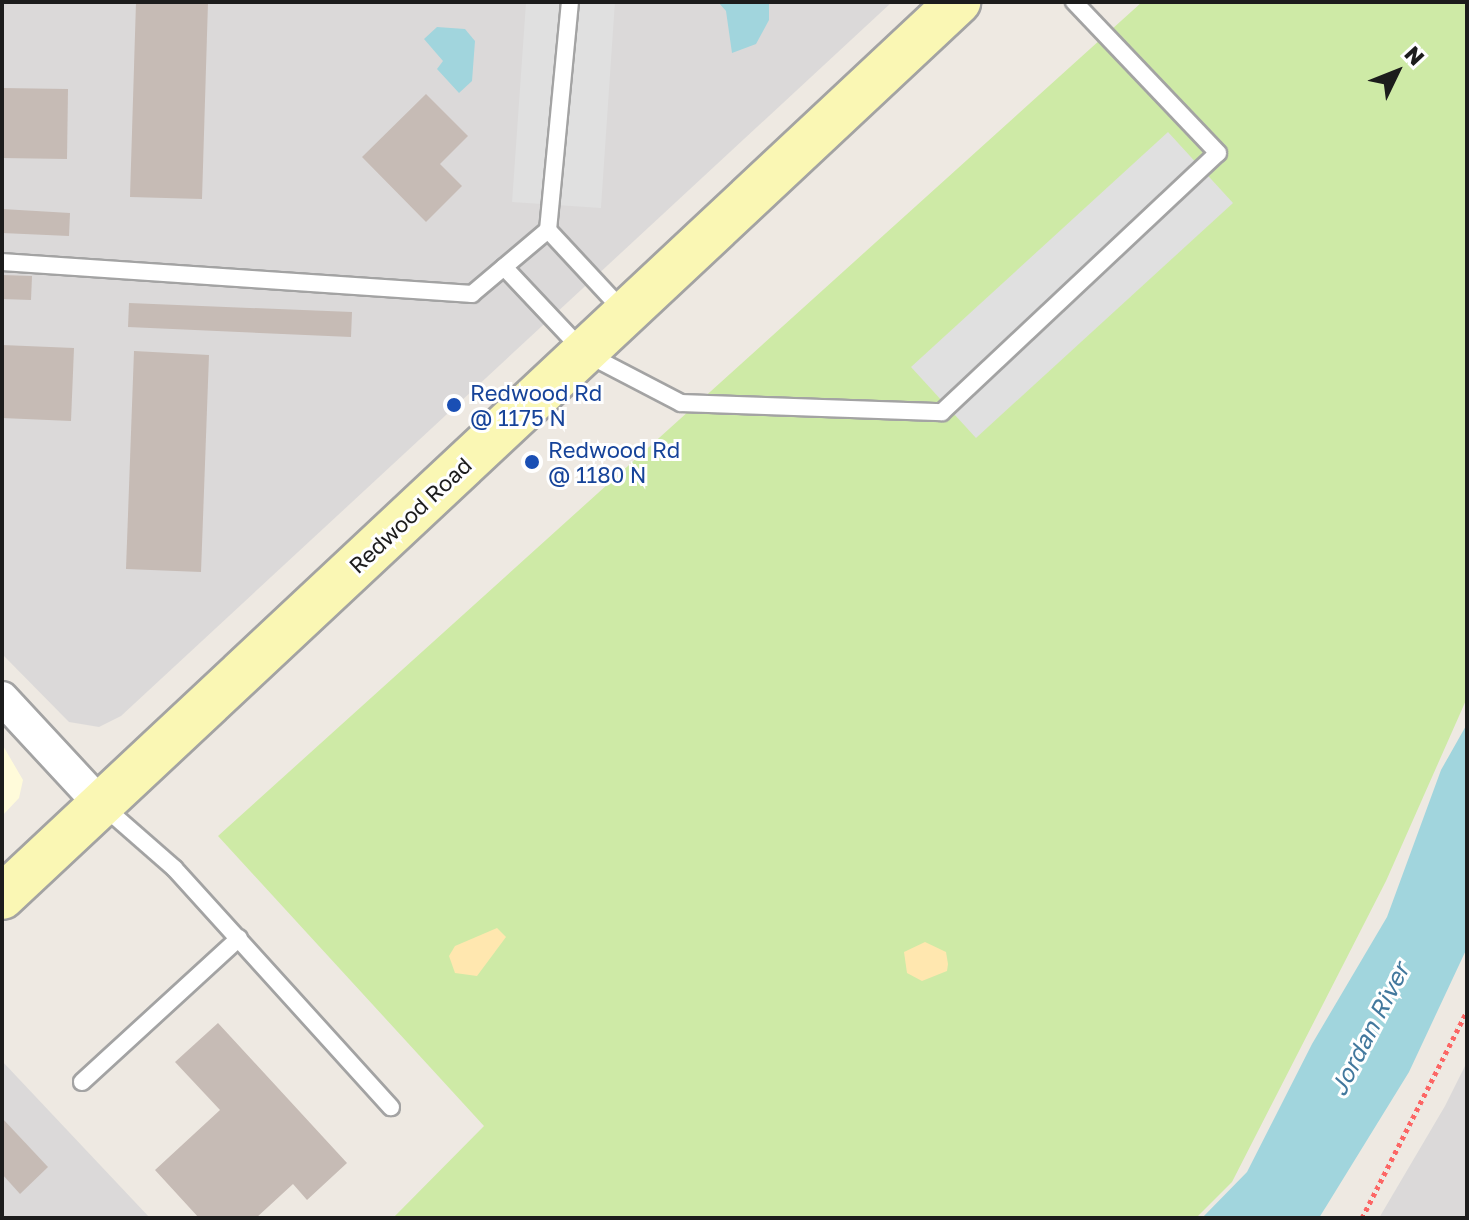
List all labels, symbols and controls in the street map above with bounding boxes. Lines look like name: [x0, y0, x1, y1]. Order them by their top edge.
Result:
north arrow: [1357, 32, 1437, 112]
text: N: [1399, 40, 1430, 71]
place label: Redwood Rd @ 1175 N: [470, 379, 602, 430]
marker: Redwood Rd @ 1175 N: [445, 396, 463, 414]
place label: Redwood Rd @ 1180 N: [548, 436, 680, 488]
street label: Redwood Road: [343, 451, 477, 579]
marker: Redwood Rd @ 1180 N: [523, 453, 541, 471]
water label: Jordan River: [1323, 958, 1415, 1100]

